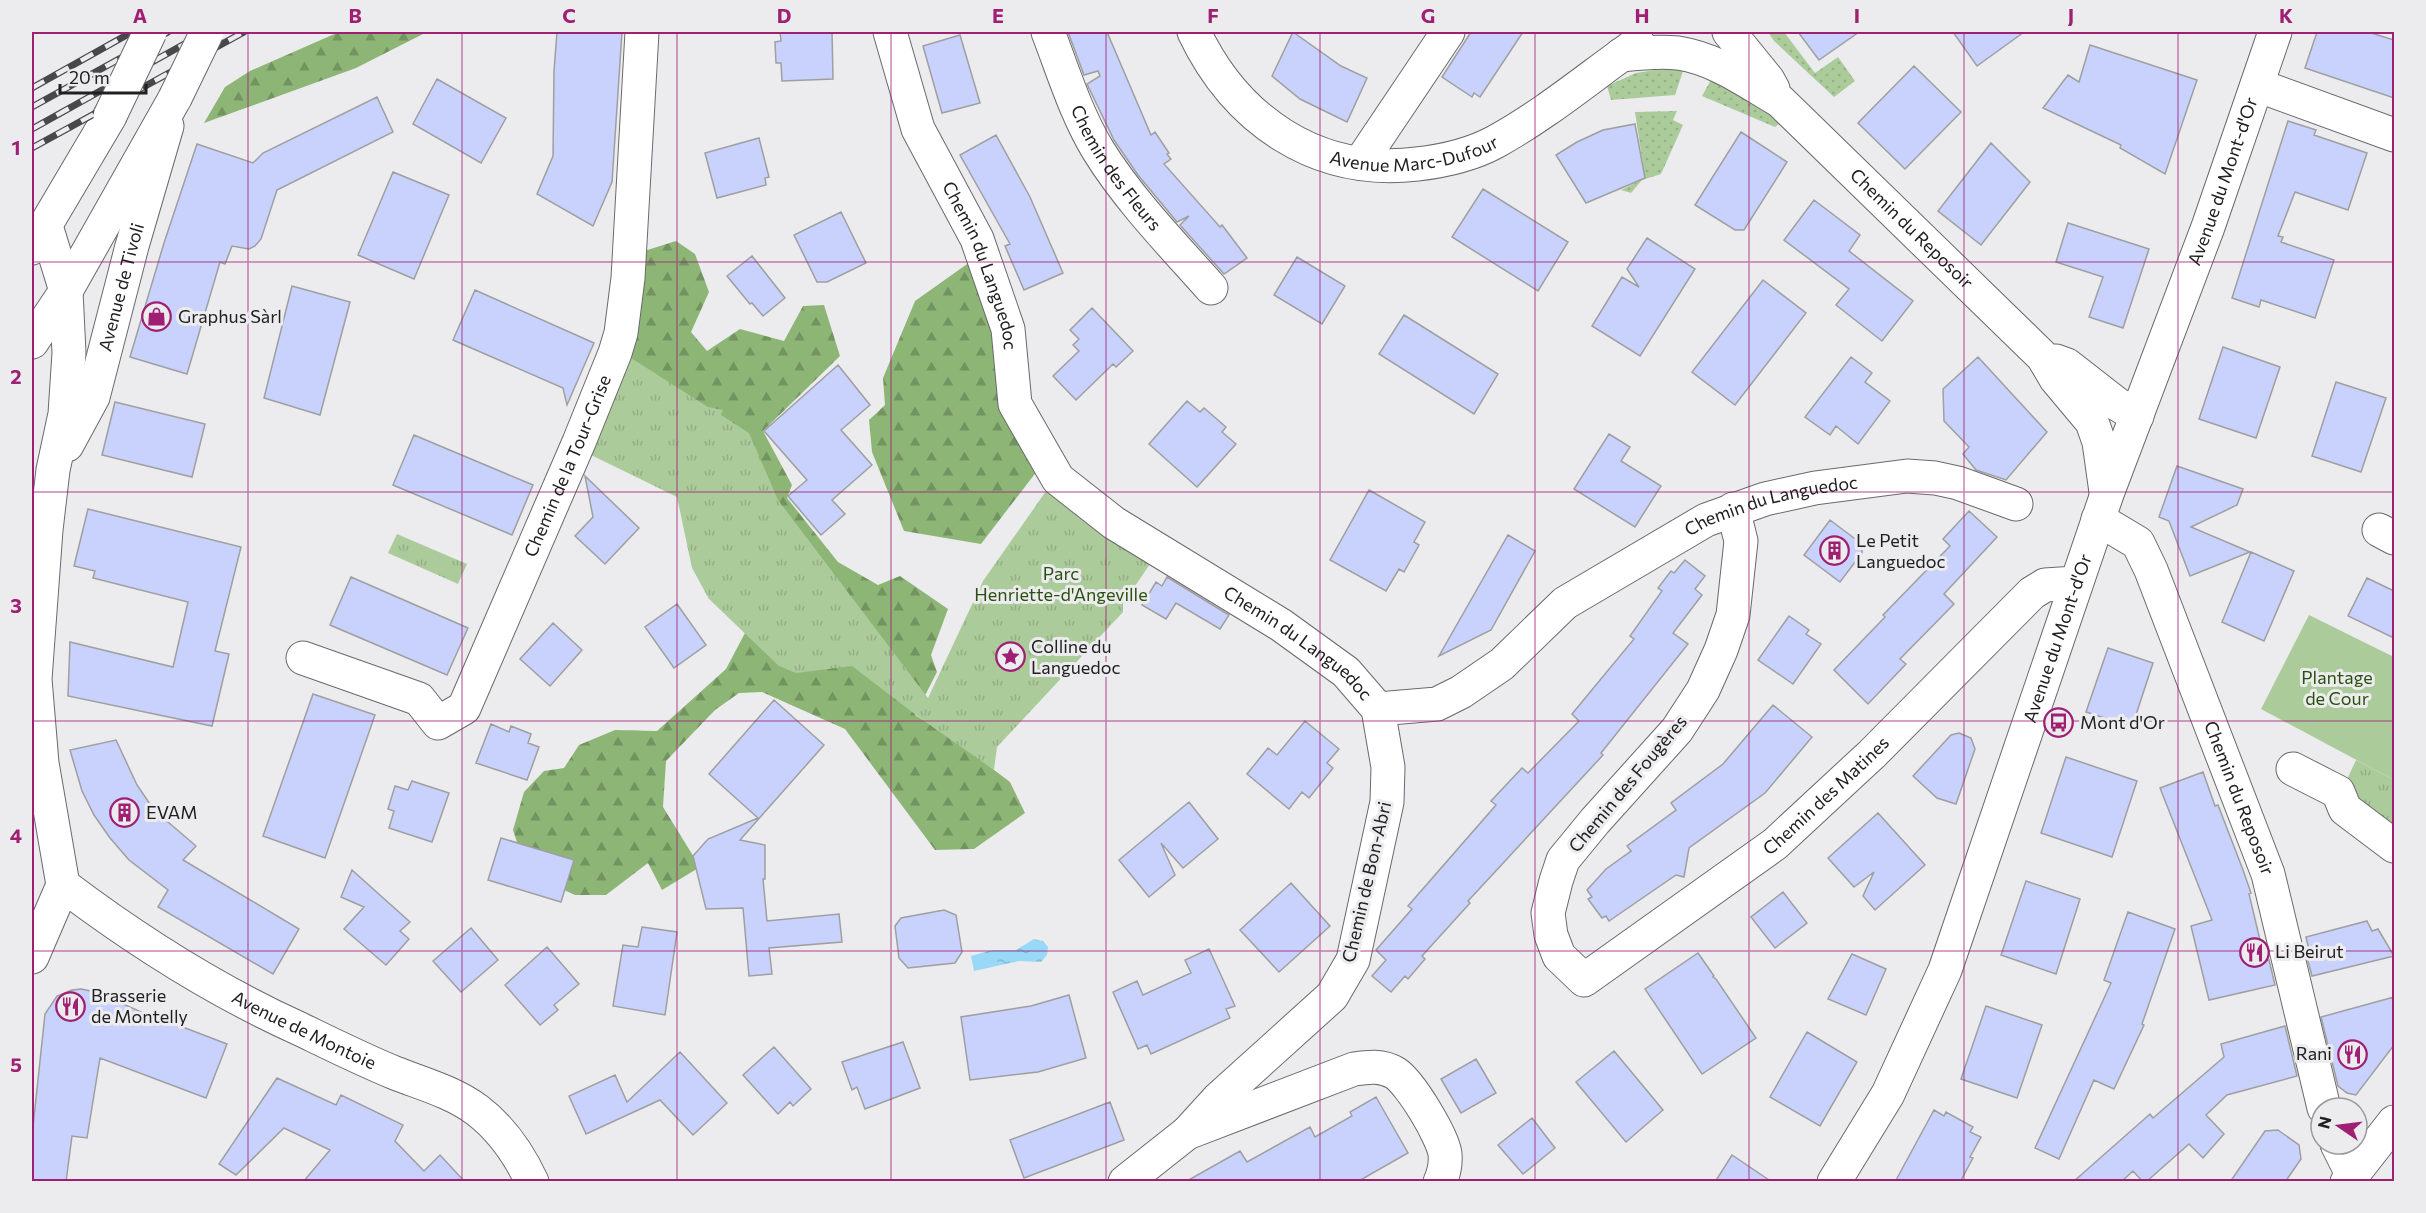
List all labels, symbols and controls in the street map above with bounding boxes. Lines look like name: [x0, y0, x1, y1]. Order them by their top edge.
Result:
text: A: [133, 3, 147, 27]
text: B: [348, 3, 362, 27]
text: C: [562, 3, 576, 27]
text: D: [777, 3, 791, 27]
text: E: [992, 3, 1004, 27]
text: F: [1207, 3, 1219, 27]
text: G: [1421, 3, 1435, 27]
text: H: [1635, 3, 1650, 27]
text: I: [1854, 3, 1860, 27]
text: J: [2068, 3, 2074, 27]
text: K: [2279, 3, 2293, 27]
scale bar: [60, 57, 146, 95]
text: 20 m: [69, 66, 110, 88]
street label: Avenue du Mont-d'Or: [2183, 94, 2262, 268]
street label: Chemin des Fleurs: [1067, 101, 1167, 235]
street label: Avenue Marc-Dufour: [1328, 130, 1502, 176]
text: 1: [11, 135, 21, 159]
street label: Chemin du Reposoir: [1846, 163, 1978, 293]
street label: Chemin du Languedoc: [938, 177, 1022, 351]
street label: Avenue de Tivoli: [93, 220, 148, 354]
shop icon: Graphus Sàrl: [141, 301, 173, 333]
place label: Graphus Sàrl: [178, 305, 282, 327]
text: 2: [10, 364, 22, 388]
street label: Chemin de la Tour-Grise: [519, 371, 615, 560]
street label: Chemin du Languedoc: [1680, 471, 1859, 540]
place label: Le Petit Languedoc: [1856, 529, 1945, 572]
building icon: Le Petit Languedoc: [1819, 535, 1851, 567]
street label: Avenue du Mont-d'Or: [2018, 551, 2096, 725]
park label: Parc Henriette-d'Angeville: [974, 562, 1148, 605]
street label: Chemin du Languedoc: [1220, 581, 1377, 704]
text: 3: [10, 593, 22, 617]
place label: Colline du Languedoc: [1031, 635, 1120, 678]
place icon: Colline du Languedoc: [994, 641, 1026, 673]
park label: Plantage de Cour: [2301, 666, 2373, 709]
bus stop icon: Mont d'Or: [2043, 707, 2075, 739]
street label: Chemin des Fougères: [1563, 710, 1691, 856]
place label: Mont d'Or: [2080, 711, 2165, 733]
street label: Chemin du Reposoir: [2200, 718, 2279, 878]
street label: Chemin des Matines: [1758, 731, 1893, 859]
building icon: EVAM: [109, 797, 141, 829]
street label: Chemin de Bon-Abri: [1337, 799, 1395, 964]
place label: EVAM: [146, 801, 197, 823]
text: 4: [10, 823, 22, 847]
restaurant icon: Li Beirut: [2238, 936, 2270, 968]
place label: Li Beirut: [2275, 940, 2344, 962]
place label: Brasserie de Montelly: [91, 984, 188, 1027]
street label: Avenue de Montoie: [229, 985, 380, 1074]
restaurant icon: Brasserie de Montelly: [54, 990, 86, 1022]
restaurant icon: Rani: [2337, 1038, 2369, 1070]
place label: Rani: [2296, 1042, 2332, 1064]
text: 5: [10, 1052, 22, 1076]
north arrow: [2309, 1096, 2369, 1156]
text: N: [2313, 1114, 2335, 1130]

